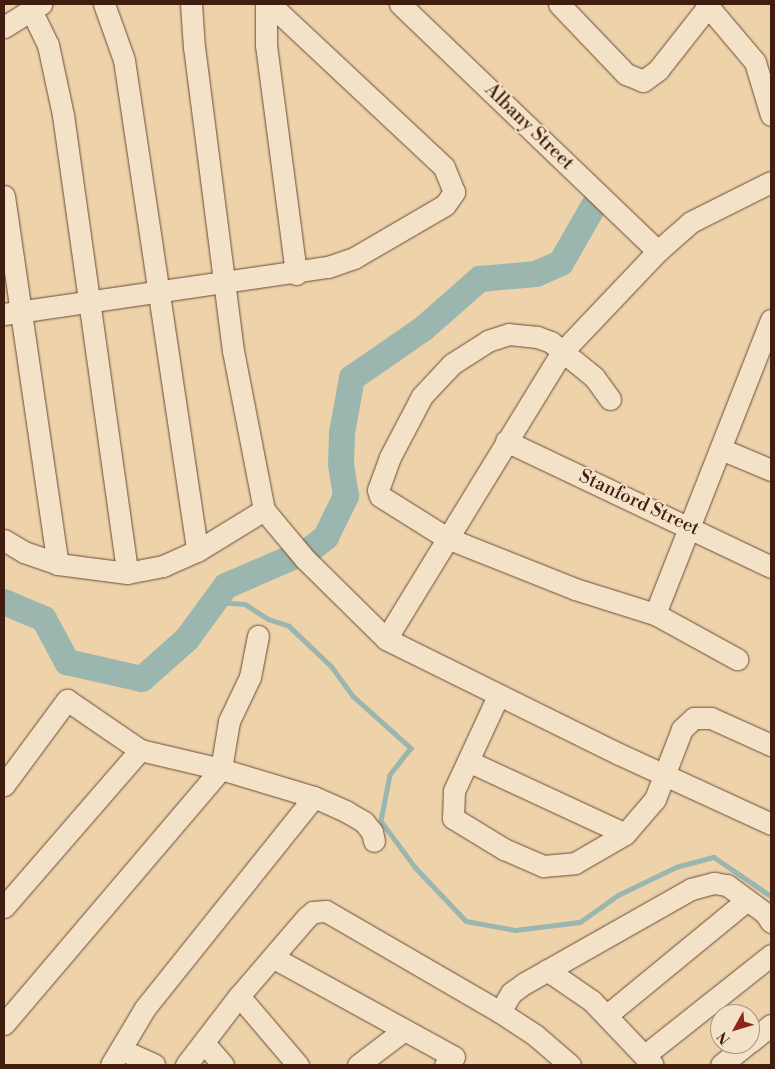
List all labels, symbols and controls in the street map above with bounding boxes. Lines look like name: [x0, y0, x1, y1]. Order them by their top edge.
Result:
street label: Albany Street: [480, 79, 578, 175]
street label: Stanford Street: [575, 465, 703, 541]
north arrow: [710, 1004, 760, 1054]
text: N: [714, 1028, 735, 1048]

